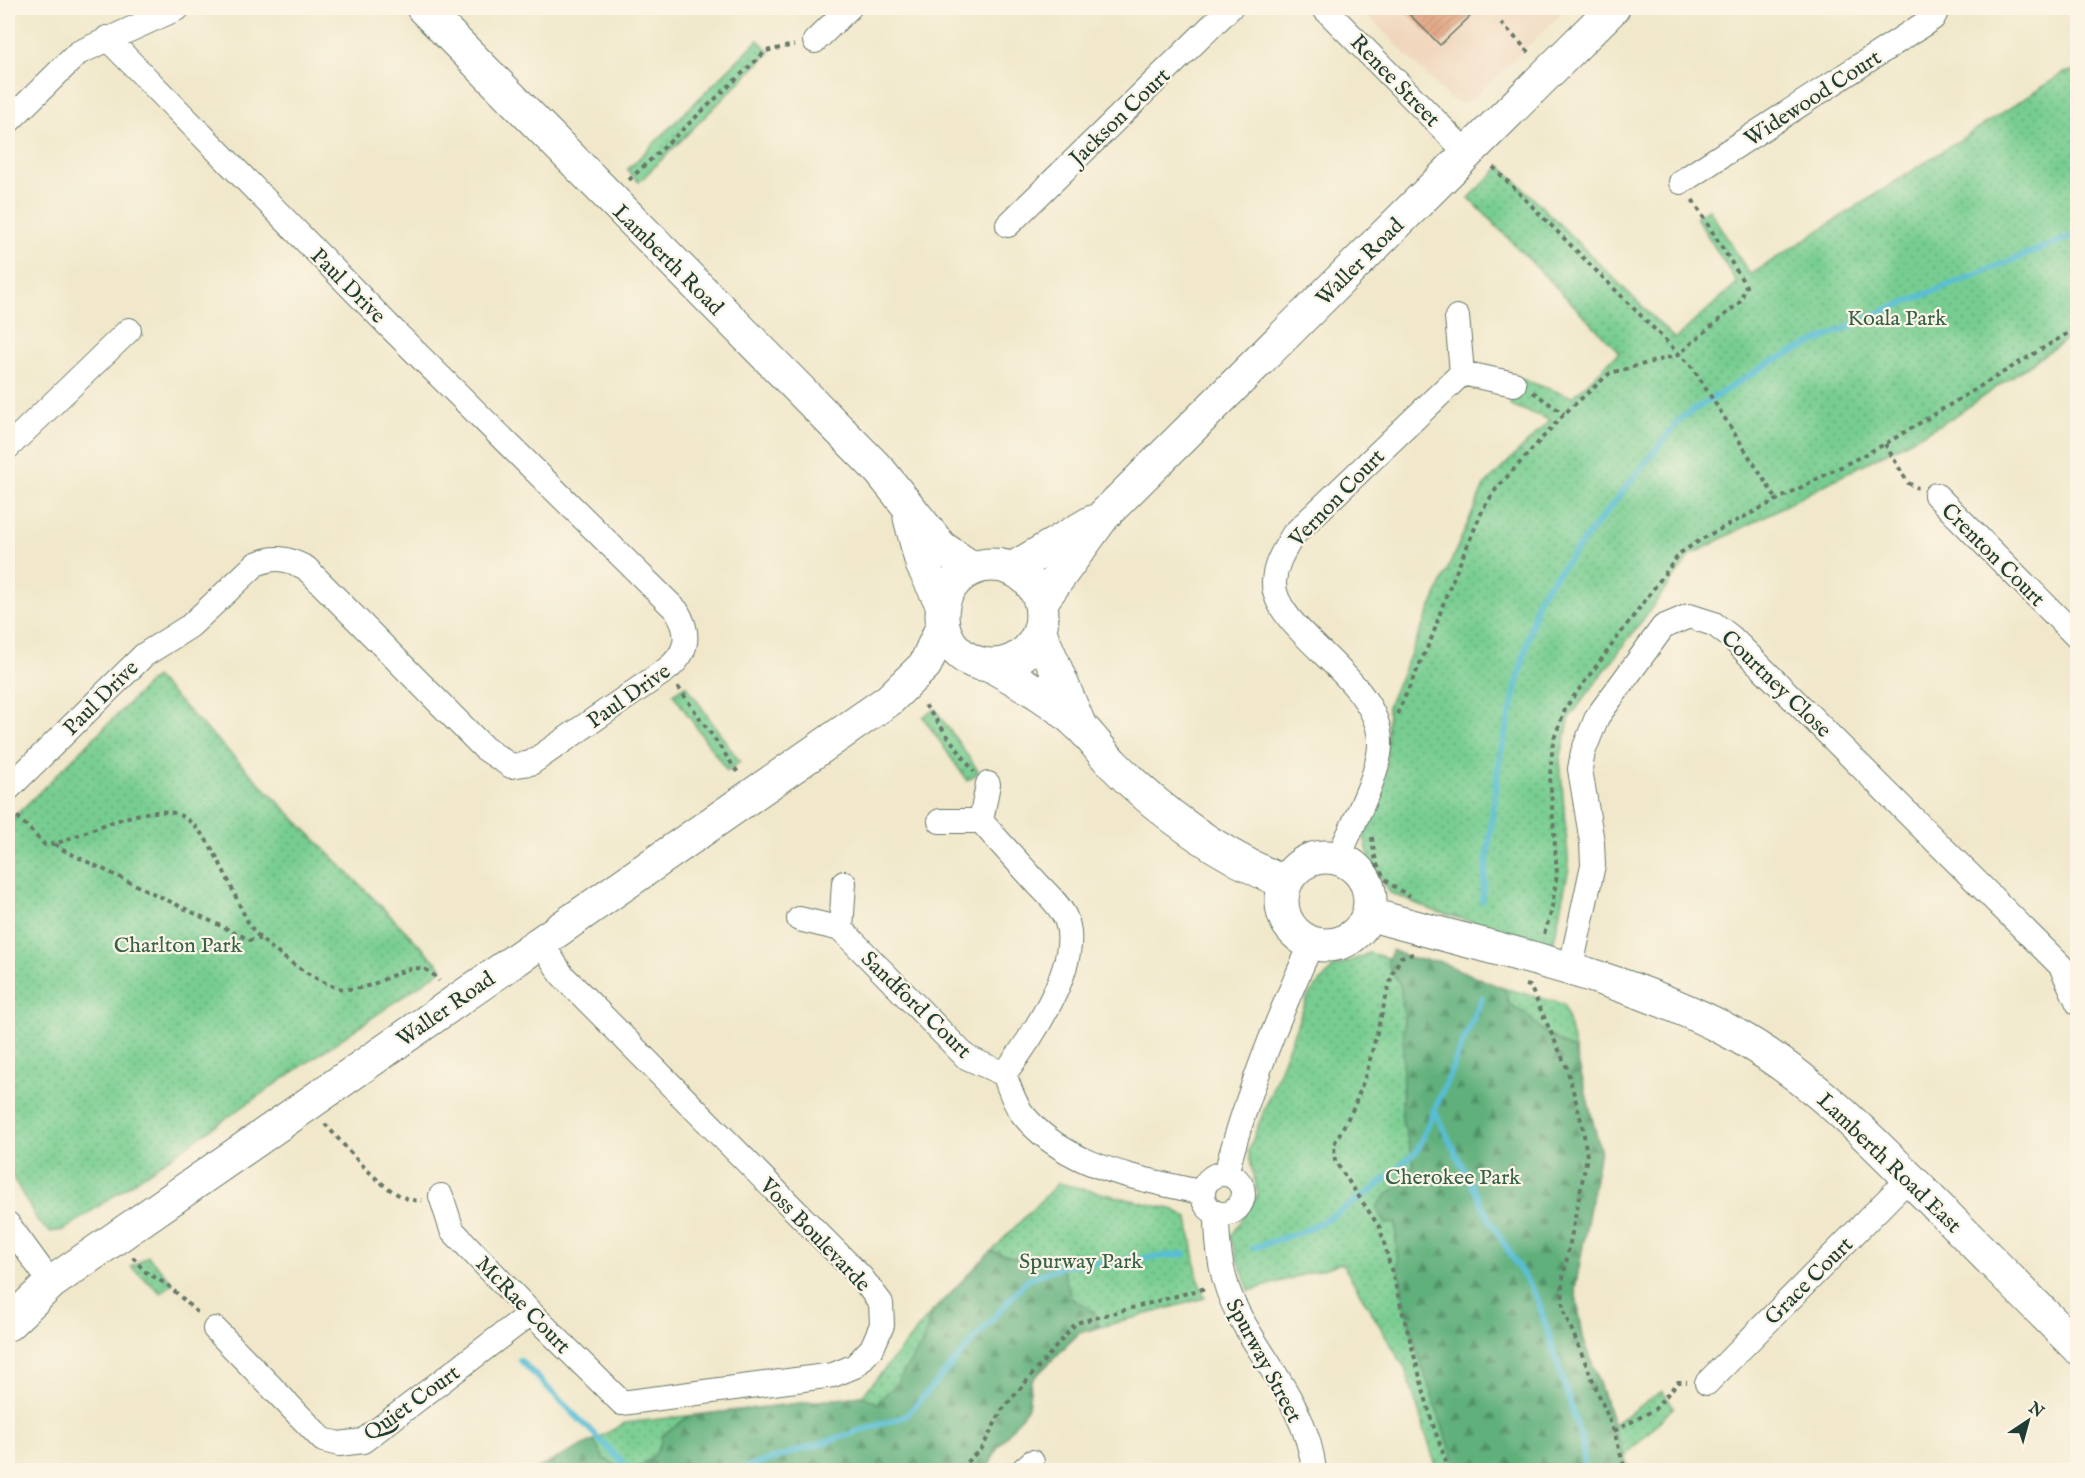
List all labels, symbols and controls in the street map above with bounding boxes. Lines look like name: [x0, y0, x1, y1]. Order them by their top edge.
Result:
street label: Renee Street: [1343, 29, 1446, 134]
street label: Widewood Court: [1739, 44, 1887, 153]
street label: Jackson Court: [1062, 62, 1177, 175]
street label: Lamberth Road: [606, 199, 729, 322]
street label: Waller Road: [1310, 212, 1411, 313]
street label: Paul Drive: [304, 243, 391, 330]
park label: Koala Park: [1847, 305, 1947, 333]
street label: Vernon Court: [1283, 443, 1392, 554]
street label: Crenton Court: [1935, 497, 2051, 614]
street label: Courtney Close: [1714, 625, 1837, 744]
street label: Paul Drive: [58, 655, 145, 742]
street label: Paul Drive: [582, 658, 676, 736]
park label: Charlton Park: [114, 932, 243, 960]
street label: Sandford Court: [854, 946, 977, 1065]
street label: Waller Road: [392, 965, 501, 1054]
street label: Lamberth Road East: [1810, 1087, 1967, 1240]
park label: Cherokee Park: [1385, 1164, 1521, 1192]
street label: Voss Boulevarde: [752, 1172, 876, 1298]
street label: Grace Court: [1759, 1231, 1860, 1332]
park label: Spurway Park: [1019, 1248, 1143, 1276]
street label: McRae Court: [469, 1251, 577, 1361]
street label: Spurway Street: [1219, 1294, 1308, 1428]
street label: Quiet Court: [359, 1359, 466, 1448]
north arrow: [1998, 1391, 2058, 1451]
text: N: [2023, 1398, 2047, 1423]

